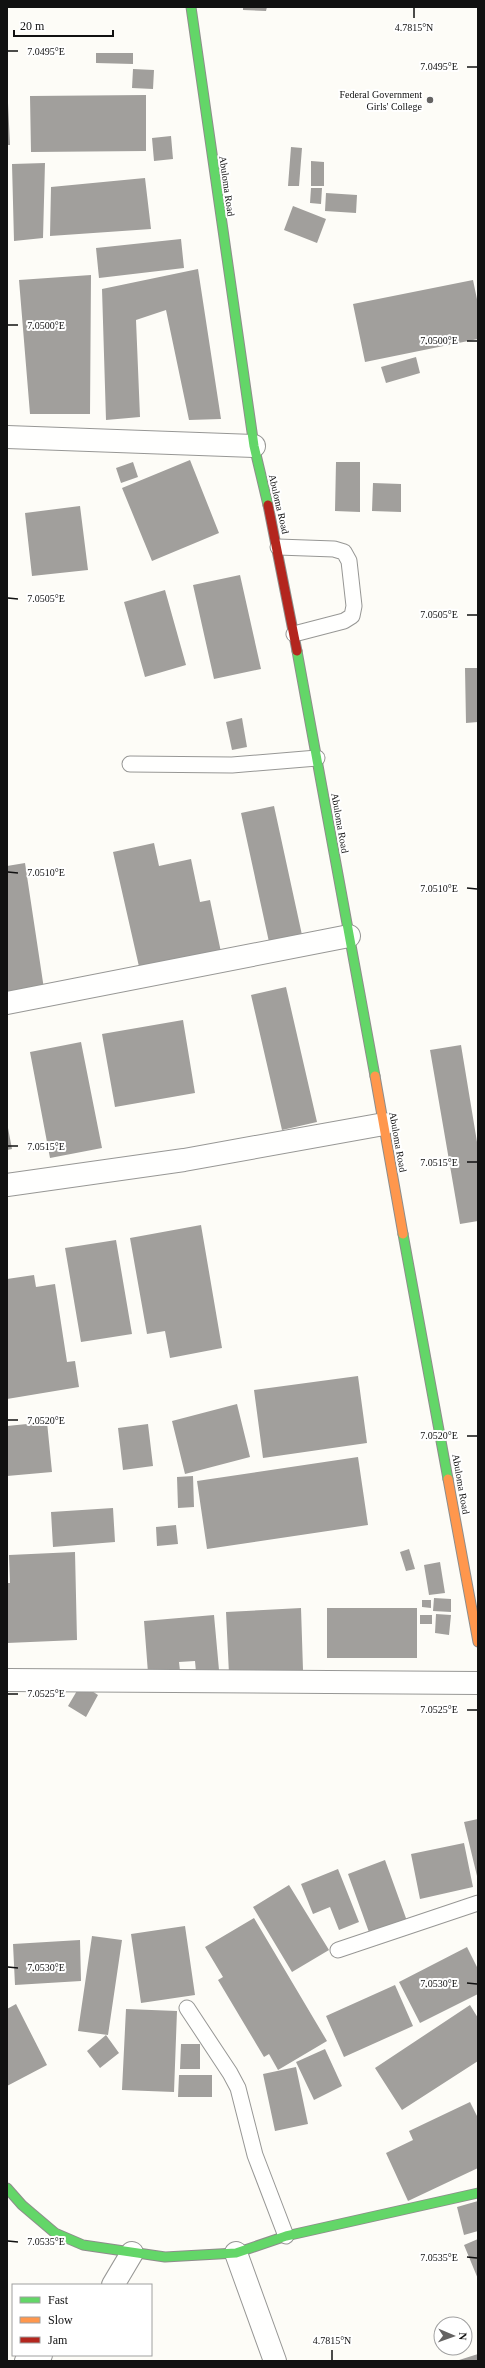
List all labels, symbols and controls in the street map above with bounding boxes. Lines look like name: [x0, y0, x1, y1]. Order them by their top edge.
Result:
scale bar: [14, 12, 113, 38]
text: 20 m: [20, 19, 45, 33]
text: 4.7815°N: [395, 22, 433, 33]
text: 7.0495°E: [27, 46, 65, 57]
text: 7.0495°E: [420, 61, 458, 72]
place label: Federal Government Girls' College: [340, 89, 423, 112]
marker: Federal Government Girls' College: [425, 95, 435, 105]
street label: Abuloma Road: [217, 155, 237, 217]
text: 7.0500°E: [27, 320, 65, 331]
text: 7.0500°E: [420, 335, 458, 346]
street label: Abuloma Road: [267, 473, 291, 535]
text: 7.0505°E: [27, 593, 65, 604]
text: 7.0505°E: [420, 609, 458, 620]
street label: Abuloma Road: [329, 792, 351, 854]
text: 7.0510°E: [27, 867, 65, 878]
text: 7.0510°E: [420, 883, 458, 894]
street label: Abuloma Road: [387, 1111, 409, 1173]
text: 7.0515°E: [27, 1141, 65, 1152]
text: 7.0515°E: [420, 1157, 458, 1168]
text: 7.0520°E: [27, 1415, 65, 1426]
text: 7.0520°E: [420, 1430, 458, 1441]
street label: Abuloma Road: [450, 1453, 472, 1515]
text: 7.0525°E: [27, 1688, 65, 1699]
text: 7.0525°E: [420, 1704, 458, 1715]
text: 7.0530°E: [27, 1962, 65, 1973]
text: 7.0530°E: [420, 1978, 458, 1989]
text: 7.0535°E: [27, 2236, 65, 2247]
text: 7.0535°E: [420, 2252, 458, 2263]
legend: [12, 2284, 152, 2356]
text: Fast: [48, 2293, 69, 2307]
text: Slow: [48, 2313, 73, 2327]
north arrow: [433, 2316, 473, 2356]
text: N: [457, 2332, 469, 2341]
text: Jam: [48, 2333, 68, 2347]
text: 4.7815°N: [313, 2335, 351, 2346]

